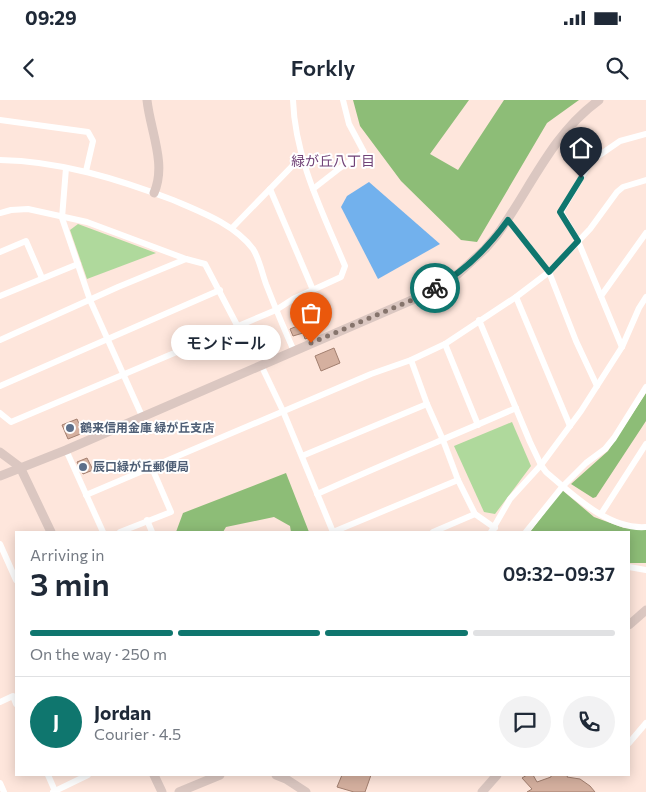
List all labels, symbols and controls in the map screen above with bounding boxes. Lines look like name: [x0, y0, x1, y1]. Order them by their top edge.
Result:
text: 09:29: [25, 6, 77, 29]
icon: back: [15, 54, 43, 82]
text: Forkly: [291, 54, 355, 81]
icon: search: [603, 54, 631, 82]
pin: [560, 127, 602, 178]
icon: home: [567, 134, 595, 162]
district label: 緑が丘八丁目: [291, 152, 375, 169]
courier: [410, 263, 460, 313]
icon: bike: [421, 274, 449, 302]
pin: [290, 292, 332, 343]
icon: bag: [297, 299, 325, 327]
callout: モンドール: [171, 326, 281, 360]
text: モンドール: [186, 333, 266, 352]
place label: 鶴来信用金庫 緑が丘支店: [80, 420, 214, 434]
marker: 鶴来信用金庫 緑が丘支店: [64, 422, 76, 434]
place label: 辰口緑が丘郵便局: [93, 459, 189, 473]
marker: 辰口緑が丘郵便局: [77, 461, 89, 473]
text: Arriving in: [30, 545, 104, 564]
text: 09:32–09:37: [503, 562, 615, 585]
text: 3 min: [30, 563, 110, 603]
text: On the way · 250 m: [30, 644, 167, 663]
button: chat: [499, 696, 551, 748]
button: phone: [563, 696, 615, 748]
text: Jordan: [94, 701, 151, 724]
text: J: [53, 710, 59, 733]
text: Courier · 4.5: [94, 724, 181, 743]

